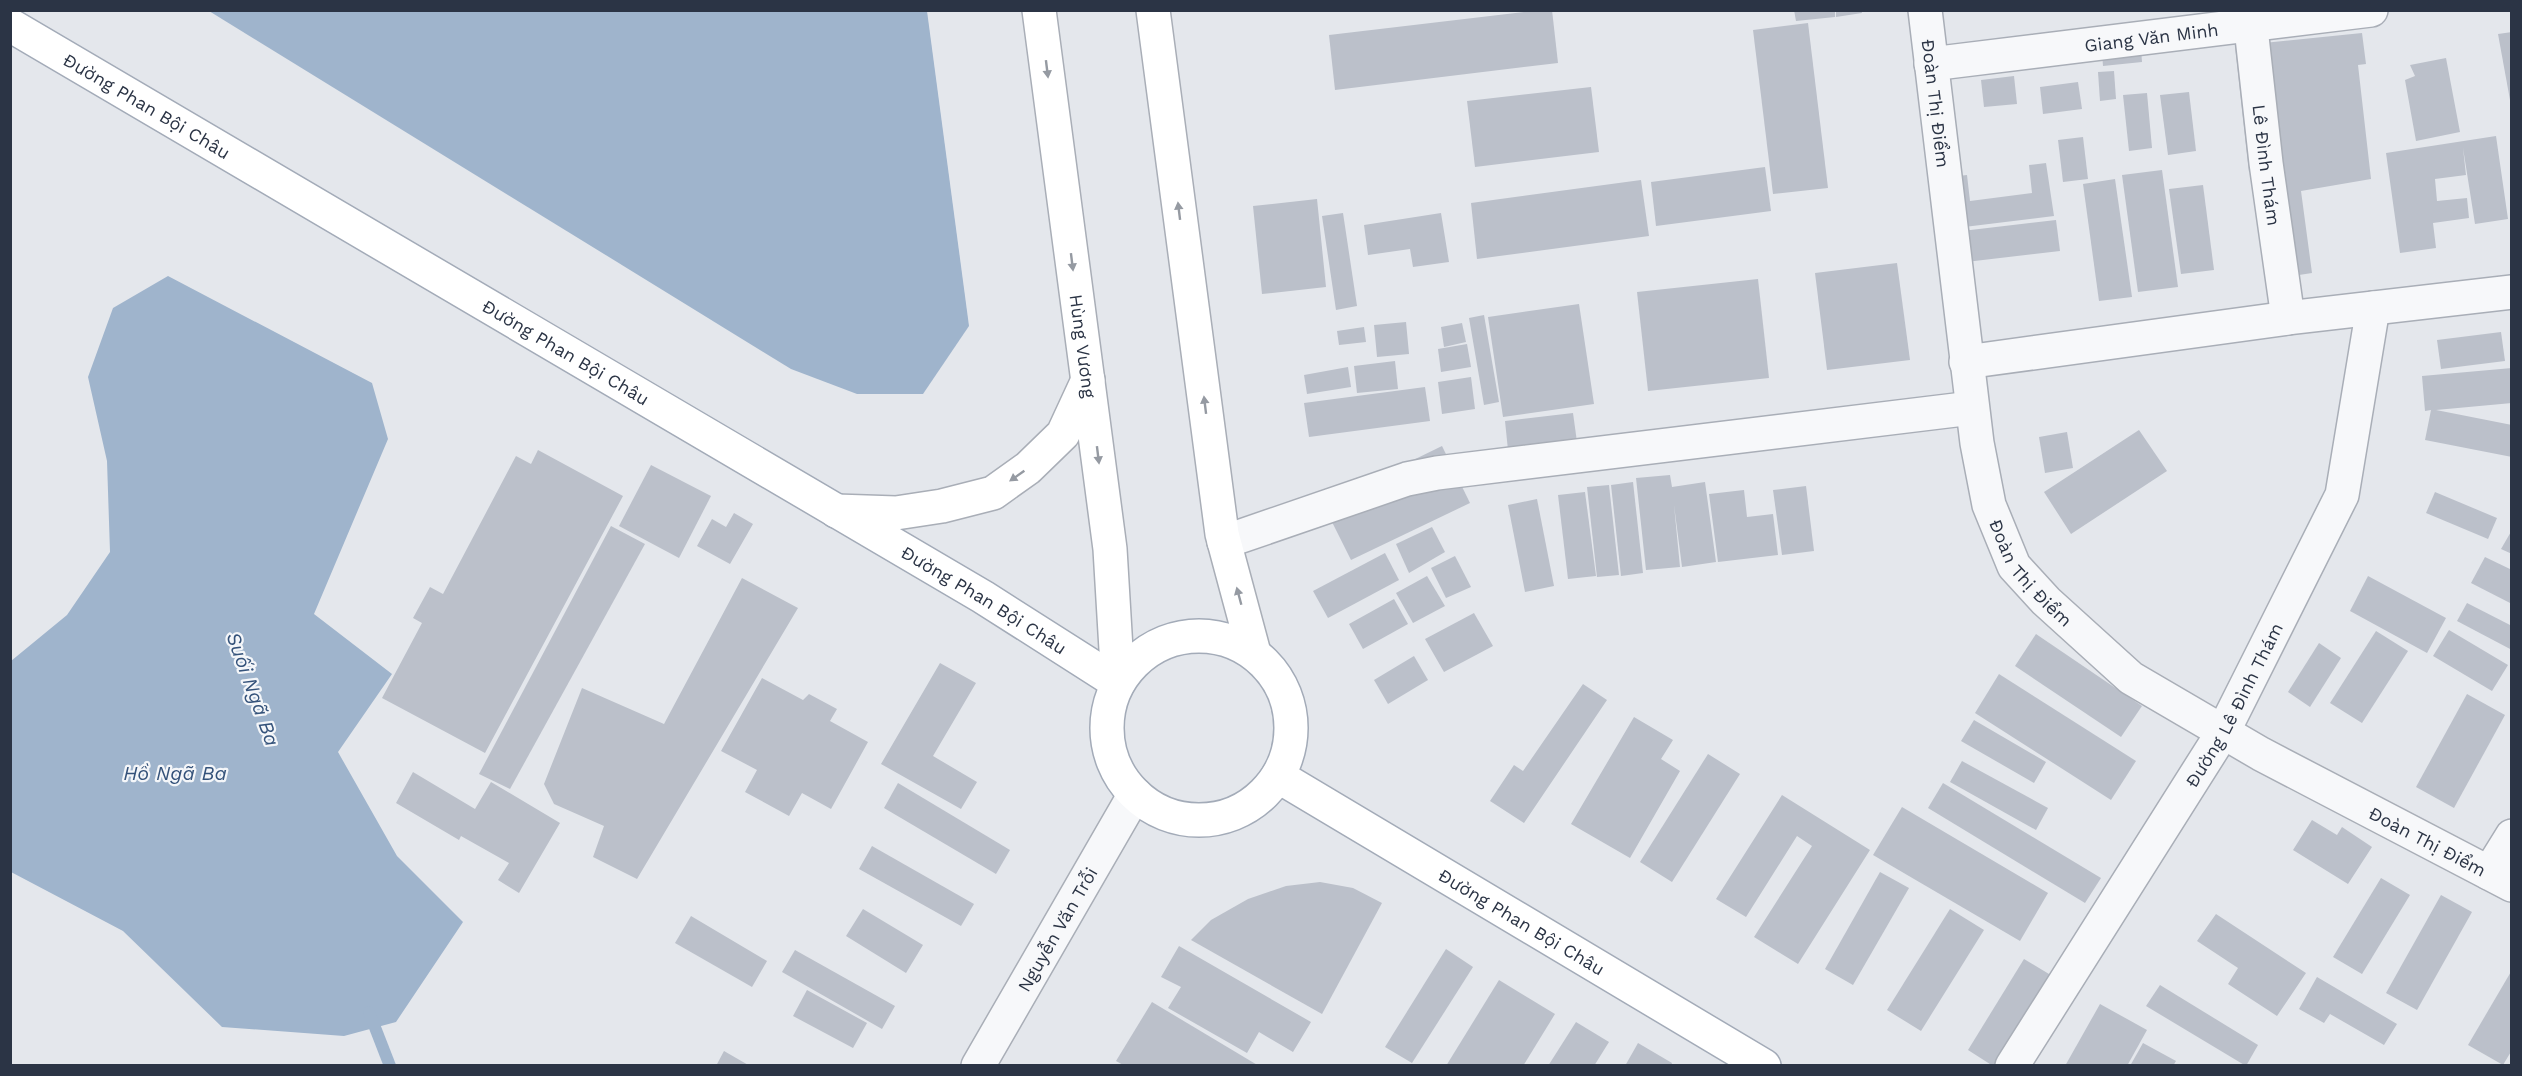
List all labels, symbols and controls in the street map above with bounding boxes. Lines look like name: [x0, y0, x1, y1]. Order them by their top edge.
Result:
street label: Giang Văn Minh: [2083, 18, 2220, 56]
street label: Đoàn Thị Điểm: [1918, 38, 1954, 169]
street label: Đường Phan Bội Châu: [60, 48, 234, 163]
one-way arrow: [1042, 59, 1052, 78]
street label: Lê Đình Thám: [2249, 103, 2285, 227]
one-way arrow: [1175, 202, 1184, 221]
one-way arrow: [1068, 252, 1077, 271]
street label: Hùng Vương: [1066, 293, 1101, 400]
street label: Đường Phan Bội Châu: [479, 295, 653, 409]
one-way arrow: [1200, 395, 1209, 414]
one-way arrow: [1093, 446, 1102, 465]
one-way arrow: [1009, 470, 1025, 481]
street label: Đoàn Thị Điểm: [1985, 516, 2077, 630]
street label: Đường Phan Bội Châu: [898, 541, 1071, 658]
one-way arrow: [1233, 587, 1243, 606]
street label: Đường Lê Đình Thám: [2180, 619, 2287, 791]
water label: Suối Ngã Ba: [221, 629, 285, 749]
water label: Hồ Ngã Ba: [123, 761, 227, 785]
street label: Đoàn Thị Điểm: [2366, 802, 2490, 880]
street label: Nguyễn Văn Trỗi: [1013, 863, 1101, 995]
street label: Đường Phan Bội Châu: [1435, 864, 1609, 979]

